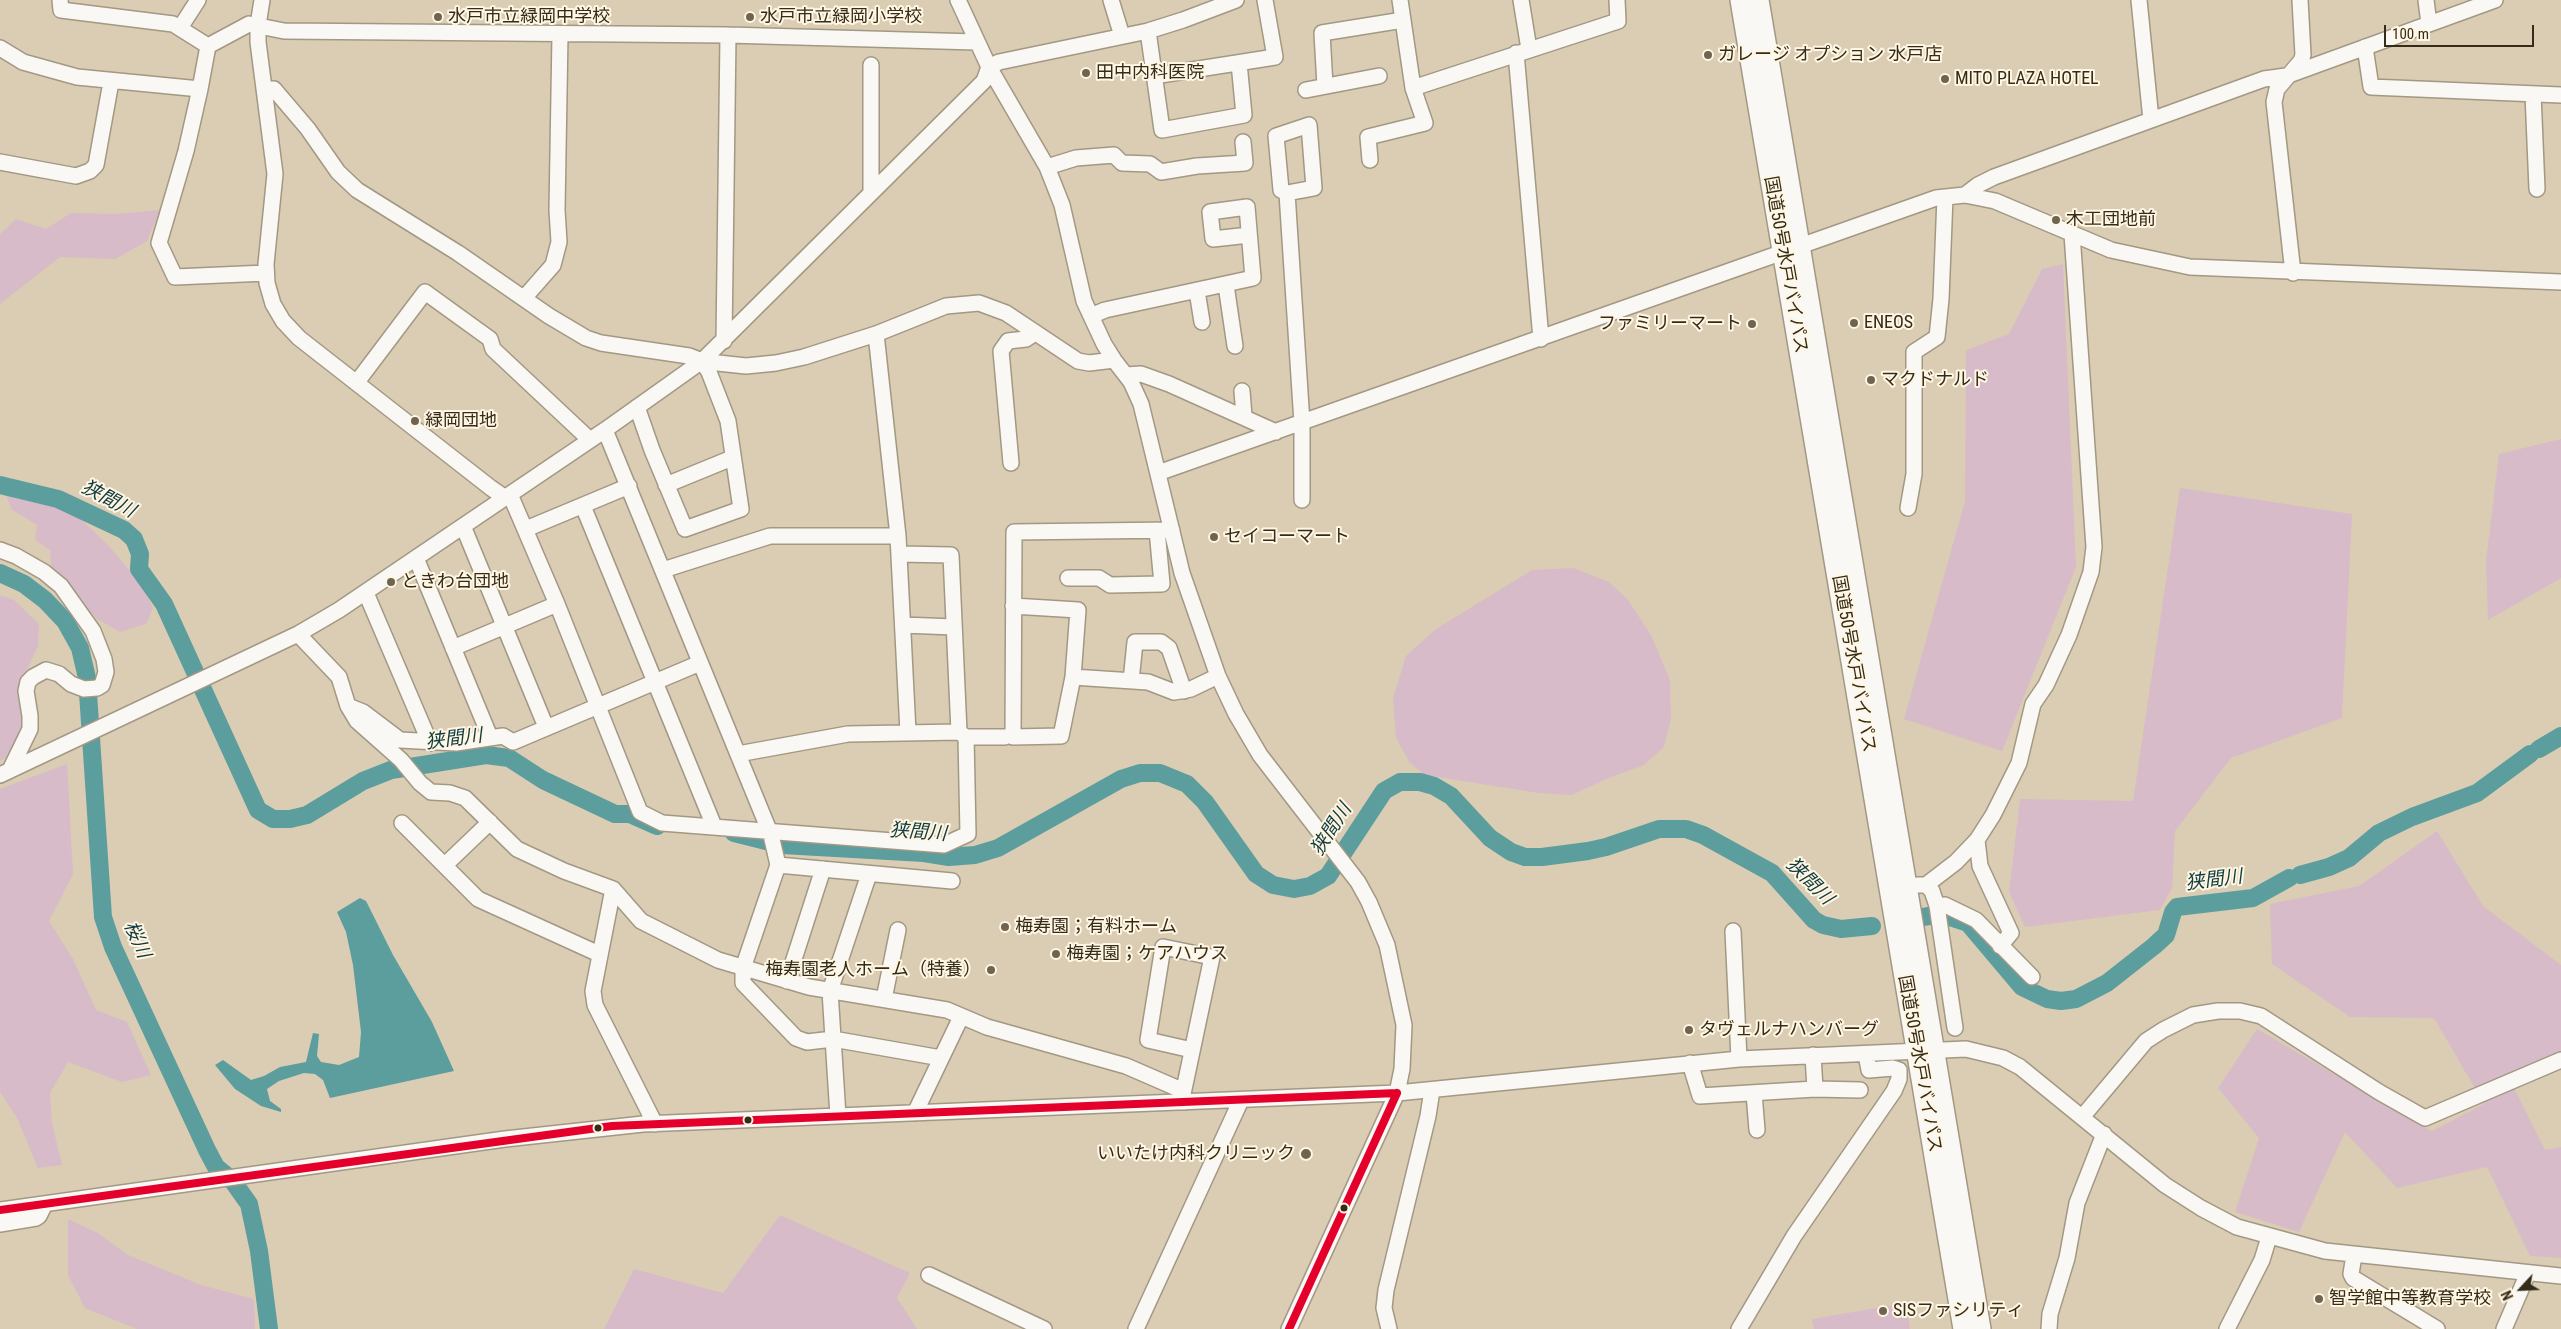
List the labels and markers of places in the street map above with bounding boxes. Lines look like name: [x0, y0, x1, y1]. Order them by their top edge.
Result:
place label: 水戸市立緑岡中学校: [448, 6, 610, 28]
place label: 水戸市立緑岡小学校: [760, 6, 922, 28]
marker: 水戸市立緑岡中学校: [432, 11, 444, 23]
marker: 水戸市立緑岡小学校: [744, 11, 756, 23]
place label: ガレージ オプション 水戸店: [1718, 44, 1942, 66]
marker: ガレージ オプション 水戸店: [1702, 49, 1714, 61]
place label: 田中内科医院: [1096, 62, 1204, 84]
marker: 田中内科医院: [1080, 67, 1092, 79]
place label: MITO PLAZA HOTEL: [1955, 68, 2099, 90]
marker: MITO PLAZA HOTEL: [1939, 73, 1951, 85]
place label: 木工団地前: [2066, 209, 2156, 231]
marker: 木工団地前: [2050, 214, 2062, 226]
place label: ENEOS: [1864, 312, 1913, 334]
place label: ファミリーマート: [1598, 313, 1742, 335]
marker: ENEOS: [1848, 317, 1860, 329]
marker: ファミリーマート: [1746, 318, 1758, 330]
place label: マクドナルド: [1881, 369, 1989, 391]
marker: マクドナルド: [1865, 374, 1877, 386]
place label: 緑岡団地: [425, 410, 497, 432]
marker: 緑岡団地: [409, 415, 421, 427]
place label: セイコーマート: [1224, 526, 1350, 548]
marker: セイコーマート: [1208, 531, 1220, 543]
place label: ときわ台団地: [401, 571, 509, 593]
marker: ときわ台団地: [385, 576, 397, 588]
place label: 梅寿園；有料ホーム: [1015, 916, 1177, 938]
marker: 梅寿園；有料ホーム: [999, 921, 1011, 933]
place label: 梅寿園；ケアハウス: [1066, 943, 1228, 965]
marker: 梅寿園；ケアハウス: [1050, 948, 1062, 960]
place label: 梅寿園老人ホーム（特養）: [765, 959, 981, 981]
marker: 梅寿園老人ホーム（特養）: [985, 964, 997, 976]
place label: タヴェルナハンバーグ: [1699, 1019, 1879, 1041]
marker: タヴェルナハンバーグ: [1683, 1024, 1695, 1036]
unlabelled marker: [743, 1115, 753, 1125]
unlabelled marker: [593, 1123, 603, 1133]
place label: いいたけ内科クリニック: [1097, 1143, 1295, 1165]
marker: いいたけ内科クリニック: [1299, 1147, 1313, 1161]
unlabelled marker: [1339, 1203, 1349, 1213]
place label: 智学館中等教育学校: [2329, 1288, 2491, 1310]
marker: 智学館中等教育学校: [2313, 1293, 2325, 1305]
place label: SISファシリティ: [1893, 1300, 2024, 1322]
marker: SISファシリティ: [1877, 1305, 1889, 1317]

